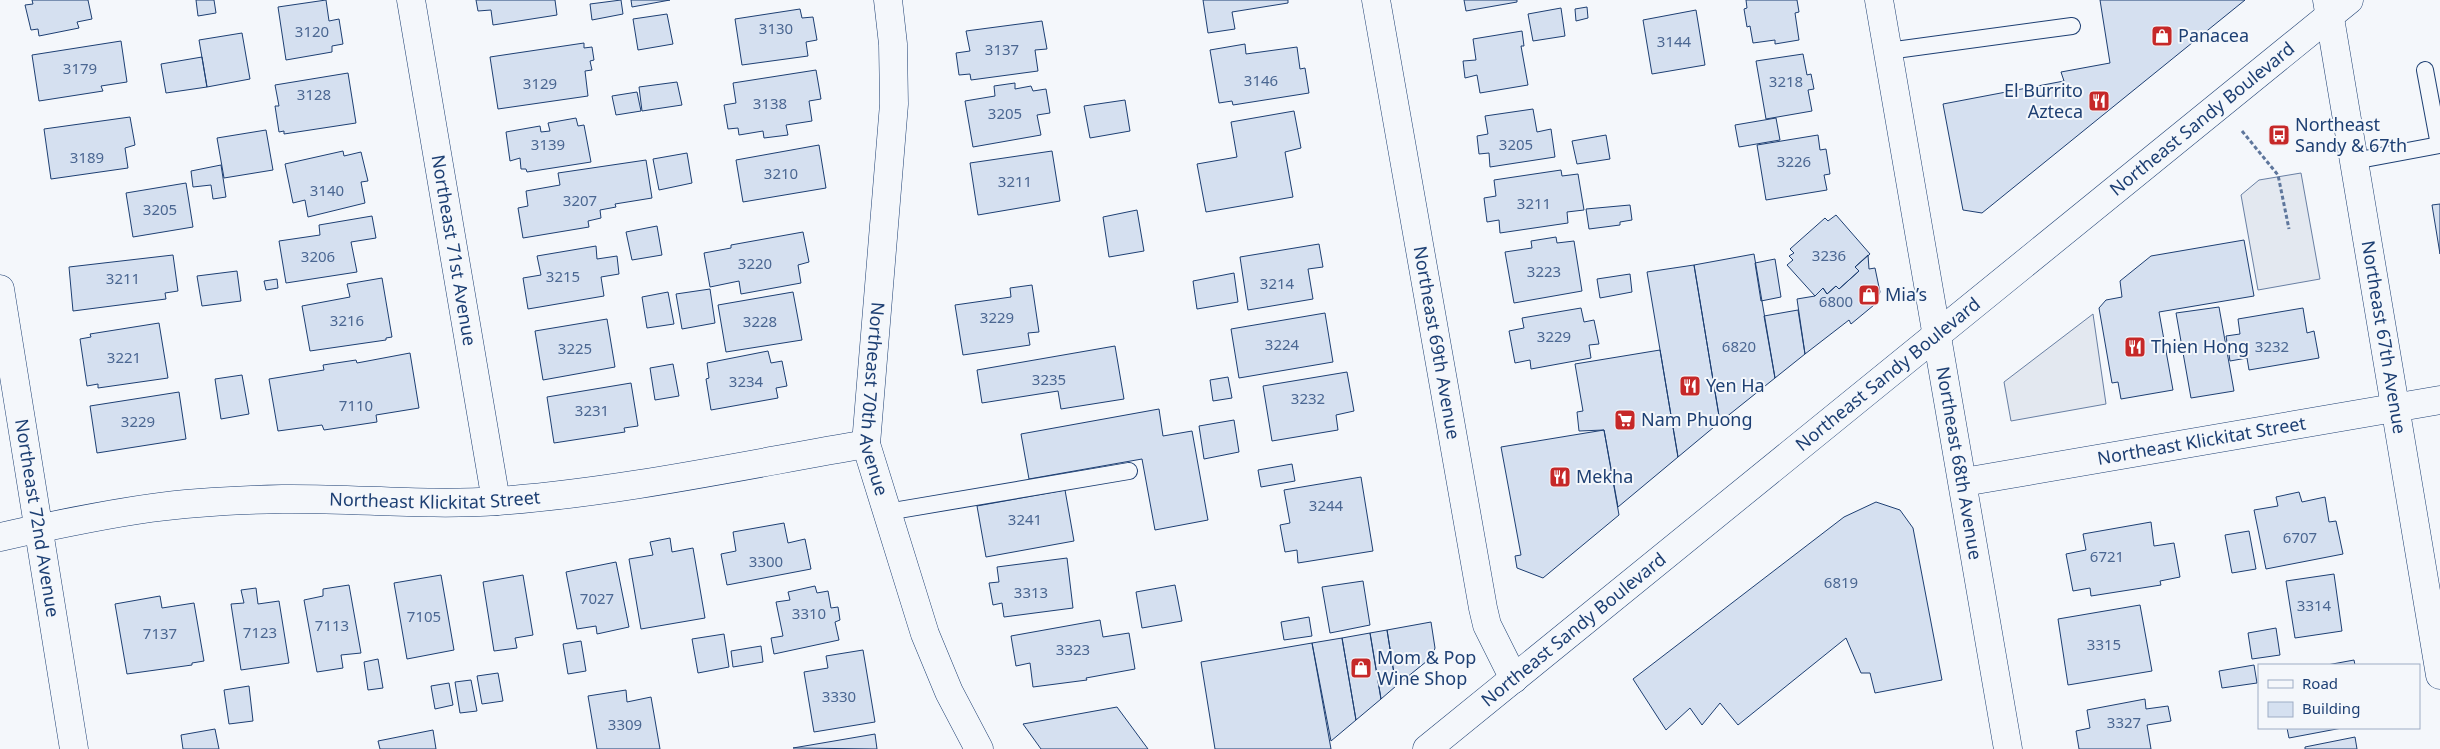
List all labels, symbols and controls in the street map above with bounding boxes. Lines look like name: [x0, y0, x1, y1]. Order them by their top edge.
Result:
house number: 3130: [759, 18, 793, 38]
house number: 3120: [295, 21, 329, 41]
place label: Panacea: [2178, 23, 2249, 47]
shop icon: Panacea: [2150, 24, 2174, 48]
house number: 3144: [1657, 31, 1692, 51]
street label: Northeast Sandy Boulevard: [2104, 36, 2299, 201]
house number: 3137: [985, 39, 1019, 59]
house number: 3179: [63, 58, 97, 78]
house number: 3146: [1244, 70, 1278, 90]
house number: 3218: [1769, 71, 1803, 91]
house number: 3129: [523, 73, 557, 93]
place label: El Burrito Azteca: [2004, 78, 2083, 123]
house number: 3128: [297, 84, 331, 104]
restaurant icon: El Burrito Azteca: [2087, 89, 2111, 113]
house number: 3138: [753, 93, 787, 113]
house number: 3205: [988, 103, 1022, 123]
place label: Northeast Sandy & 67th: [2295, 112, 2407, 157]
bus stop icon: Northeast Sandy & 67th: [2267, 123, 2291, 147]
house number: 3139: [531, 134, 565, 154]
house number: 3205: [1499, 134, 1533, 154]
house number: 3189: [70, 147, 104, 167]
house number: 3226: [1777, 151, 1811, 171]
street label: Northeast 71st Avenue: [426, 153, 482, 348]
house number: 3210: [764, 163, 798, 183]
house number: 3211: [998, 171, 1032, 191]
house number: 3140: [310, 180, 344, 200]
house number: 3207: [563, 190, 597, 210]
house number: 3211: [1517, 193, 1551, 213]
house number: 3205: [143, 199, 177, 219]
street label: Northeast 67th Avenue: [2356, 239, 2412, 436]
street label: Northeast 69th Avenue: [1409, 244, 1466, 441]
house number: 3236: [1812, 245, 1846, 265]
house number: 3206: [301, 246, 335, 266]
house number: 3220: [738, 253, 772, 273]
house number: 3223: [1527, 261, 1561, 281]
house number: 3215: [546, 266, 580, 286]
house number: 3211: [106, 268, 140, 288]
house number: 3214: [1260, 273, 1295, 293]
place label: Mia’s: [1885, 282, 1927, 306]
shop icon: Mia’s: [1857, 283, 1881, 307]
street label: Northeast Sandy Boulevard: [1790, 291, 1985, 456]
house number: 6800: [1819, 291, 1853, 311]
street label: Northeast 70th Avenue: [855, 301, 894, 498]
house number: 3229: [980, 307, 1014, 327]
house number: 3216: [330, 310, 364, 330]
house number: 3228: [743, 311, 777, 331]
house number: 3229: [1537, 326, 1571, 346]
house number: 3224: [1265, 334, 1300, 354]
place label: Thien Hong: [2151, 334, 2249, 358]
restaurant icon: Thien Hong: [2123, 335, 2147, 359]
house number: 6820: [1722, 336, 1756, 356]
house number: 3232: [2255, 336, 2289, 356]
house number: 3225: [558, 338, 592, 358]
house number: 3221: [107, 347, 141, 367]
street label: Northeast 68th Avenue: [1931, 364, 1988, 562]
house number: 3235: [1032, 369, 1066, 389]
house number: 3234: [729, 371, 764, 391]
place label: Yen Ha: [1706, 373, 1765, 397]
restaurant icon: Yen Ha: [1678, 374, 1702, 398]
house number: 3232: [1291, 388, 1325, 408]
house number: 7110: [339, 395, 373, 415]
house number: 3231: [575, 400, 609, 420]
place label: Nam Phuong: [1641, 407, 1753, 431]
supermarket icon: Nam Phuong: [1613, 408, 1637, 432]
street label: Northeast Klickitat Street: [2095, 410, 2308, 470]
house number: 3229: [121, 411, 155, 431]
street label: Northeast 72nd Avenue: [10, 417, 66, 619]
place label: Mekha: [1576, 464, 1633, 488]
restaurant icon: Mekha: [1548, 465, 1572, 489]
street label: Northeast Klickitat Street: [329, 484, 542, 514]
house number: 3244: [1309, 495, 1344, 515]
house number: 3241: [1008, 509, 1042, 529]
house number: 6707: [2283, 527, 2317, 547]
house number: 6721: [2090, 546, 2124, 566]
street label: Northeast Sandy Boulevard: [1476, 547, 1670, 711]
house number: 3300: [749, 551, 783, 571]
house number: 6819: [1824, 572, 1858, 592]
house number: 3313: [1014, 582, 1048, 602]
house number: 7027: [580, 588, 614, 608]
house number: 3314: [2297, 595, 2332, 615]
house number: 3310: [792, 603, 826, 623]
house number: 7105: [407, 606, 441, 626]
house number: 7113: [315, 615, 349, 635]
house number: 7123: [243, 622, 277, 642]
house number: 7137: [143, 623, 177, 643]
house number: 3315: [2087, 634, 2121, 654]
house number: 3323: [1056, 639, 1090, 659]
place label: Mom & Pop Wine Shop: [1377, 645, 1476, 690]
shop icon: Mom & Pop Wine Shop: [1349, 656, 1373, 680]
legend: [2258, 664, 2420, 729]
text: Road: [2302, 673, 2338, 693]
house number: 3330: [822, 686, 856, 706]
text: Building: [2302, 698, 2360, 718]
house number: 3327: [2107, 712, 2141, 732]
house number: 3309: [608, 714, 642, 734]

